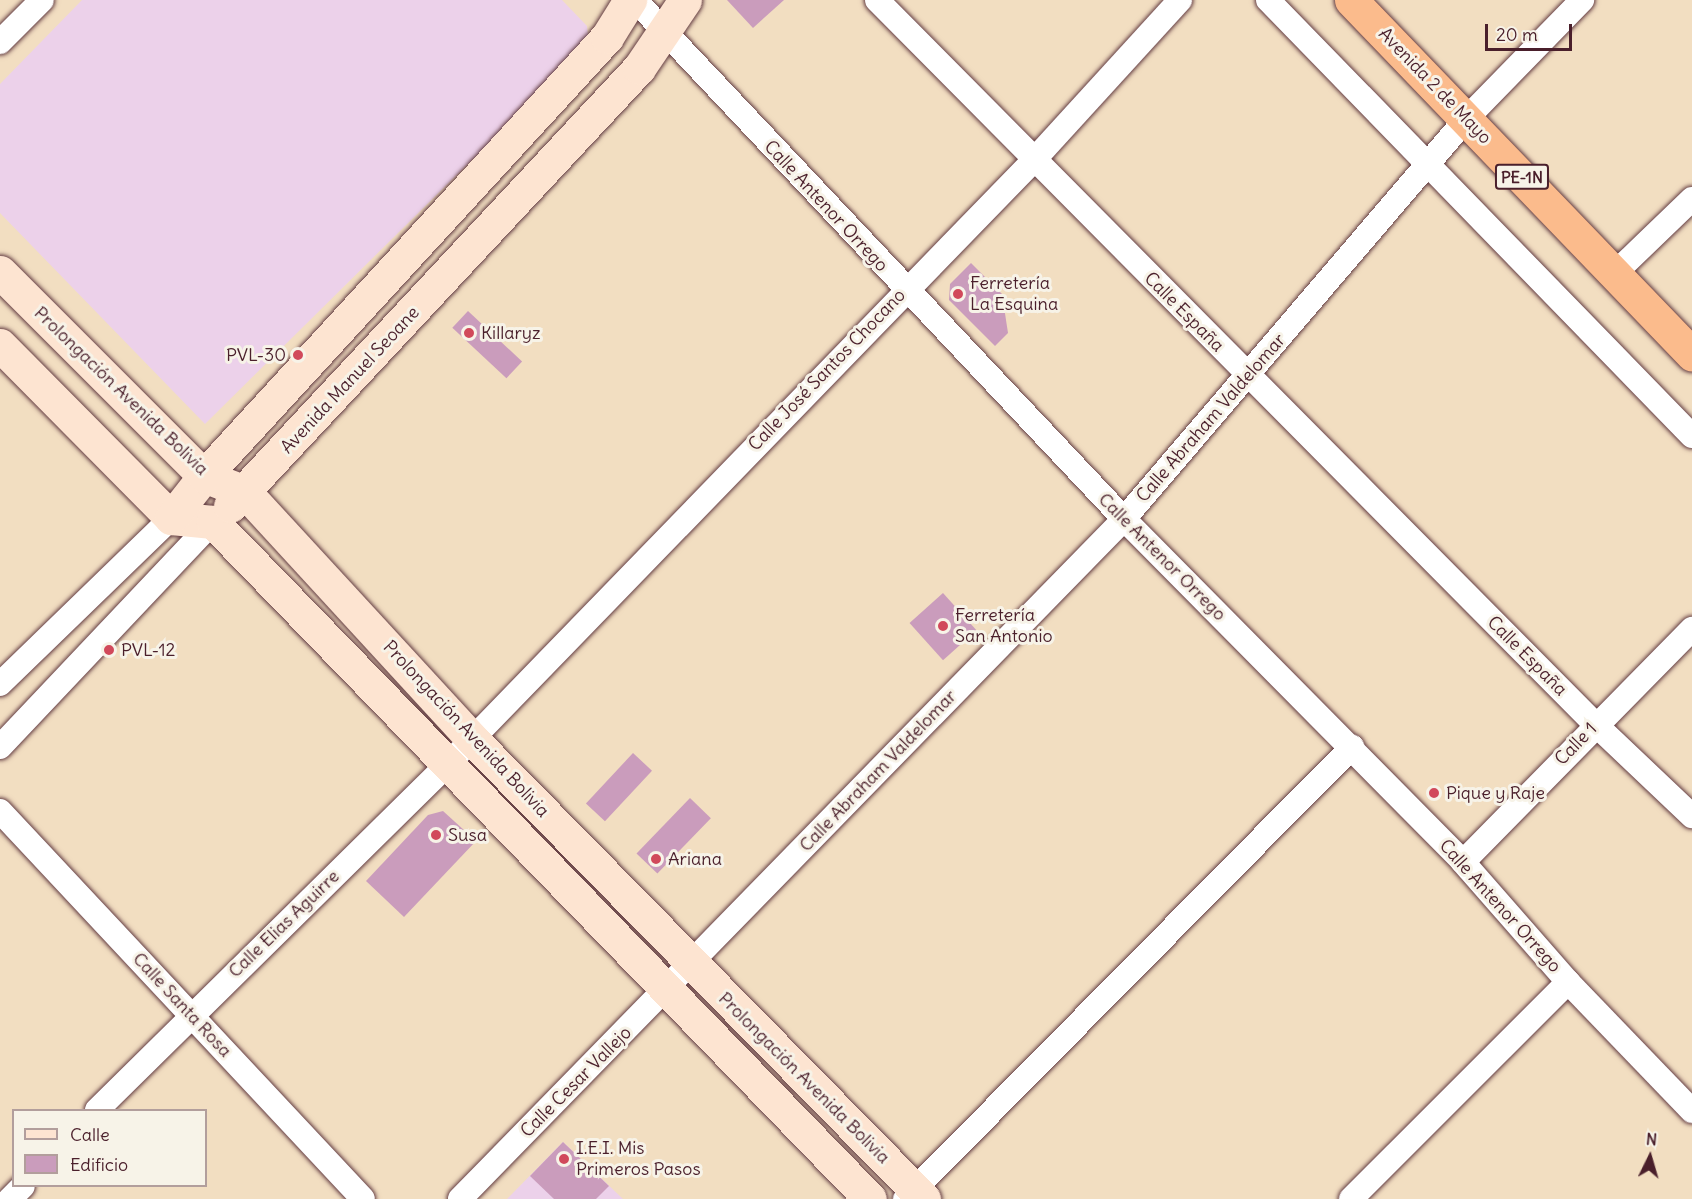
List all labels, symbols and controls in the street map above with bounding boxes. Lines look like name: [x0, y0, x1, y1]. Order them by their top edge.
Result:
scale bar: [1488, 12, 1575, 50]
street label: Avenida 2 de Mayo: [1374, 23, 1496, 149]
text: 20 m: [1496, 23, 1538, 46]
street label: Calle Antenor Orrego: [760, 136, 892, 276]
road number: PE-1N: [1494, 164, 1550, 190]
street label: Calle España: [1140, 268, 1228, 356]
place label: Ferretería La Esquina: [970, 273, 1058, 316]
street label: Calle José Santos Chocano: [744, 285, 910, 455]
marker: Ferretería La Esquina: [951, 287, 965, 301]
street label: Prolongación Avenida Bolivia: [30, 302, 212, 480]
street label: Avenida Manuel Seoane: [276, 302, 424, 458]
place label: Killaryz: [481, 322, 541, 344]
marker: Killaryz: [462, 326, 476, 340]
street label: Calle Abraham Valdelomar: [1132, 329, 1290, 507]
place label: PVL-30: [226, 344, 286, 366]
marker: PVL-30: [291, 348, 305, 362]
street label: Calle Antenor Orrego: [1094, 489, 1230, 625]
place label: Ferretería San Antonio: [955, 605, 1053, 648]
street label: Calle España: [1483, 612, 1571, 700]
marker: Ferretería San Antonio: [936, 619, 950, 633]
street label: Prolongación Avenida Bolivia: [379, 636, 553, 822]
place label: PVL-12: [121, 639, 175, 661]
marker: PVL-12: [102, 643, 116, 657]
street label: Calle Abraham Valdelomar: [795, 686, 961, 856]
street label: Calle 1: [1550, 718, 1602, 770]
place label: Pique y Raje: [1446, 782, 1545, 804]
marker: Pique y Raje: [1427, 786, 1441, 800]
place label: Susa: [448, 824, 487, 846]
marker: Susa: [429, 828, 443, 842]
street label: Calle Antenor Orrego: [1435, 835, 1565, 977]
place label: Ariana: [668, 848, 722, 870]
marker: Ariana: [649, 852, 663, 866]
street label: Calle Elias Aguirre: [224, 866, 344, 982]
street label: Calle Santa Rosa: [128, 948, 236, 1062]
street label: Prolongación Avenida Bolivia: [714, 988, 894, 1168]
street label: Calle Cesar Vallejo: [516, 1022, 636, 1142]
legend: [12, 1109, 207, 1187]
text: Calle: [70, 1123, 110, 1146]
north arrow: [1620, 1127, 1680, 1187]
text: N: [1645, 1129, 1658, 1150]
place label: I.E.I. Mis Primeros Pasos: [576, 1138, 701, 1180]
marker: I.E.I. Mis Primeros Pasos: [557, 1152, 571, 1166]
text: Edificio: [70, 1153, 128, 1176]

